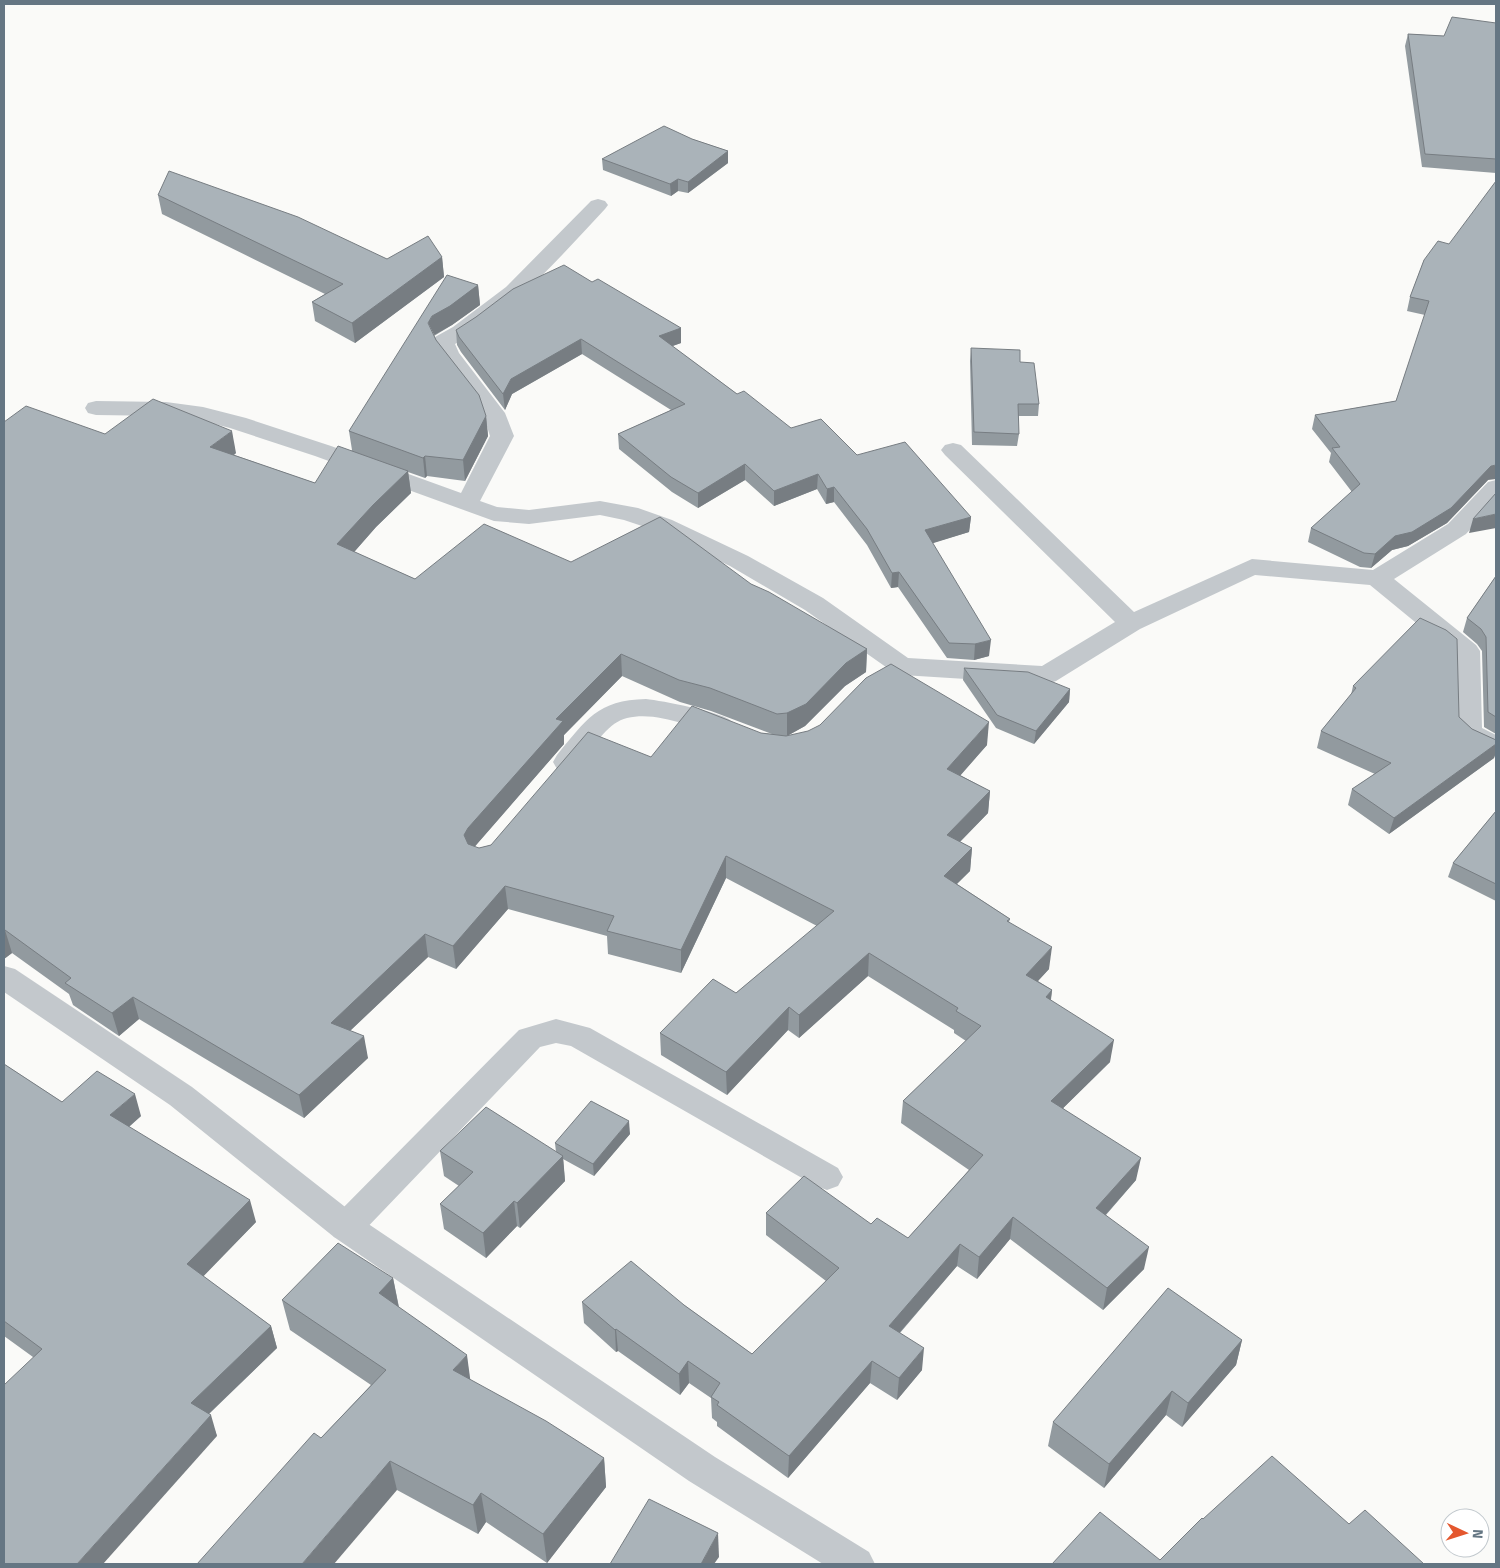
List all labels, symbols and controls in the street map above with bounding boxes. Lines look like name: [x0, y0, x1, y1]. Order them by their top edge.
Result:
north arrow: [1440, 1508, 1490, 1558]
text: N: [1469, 1529, 1486, 1539]

